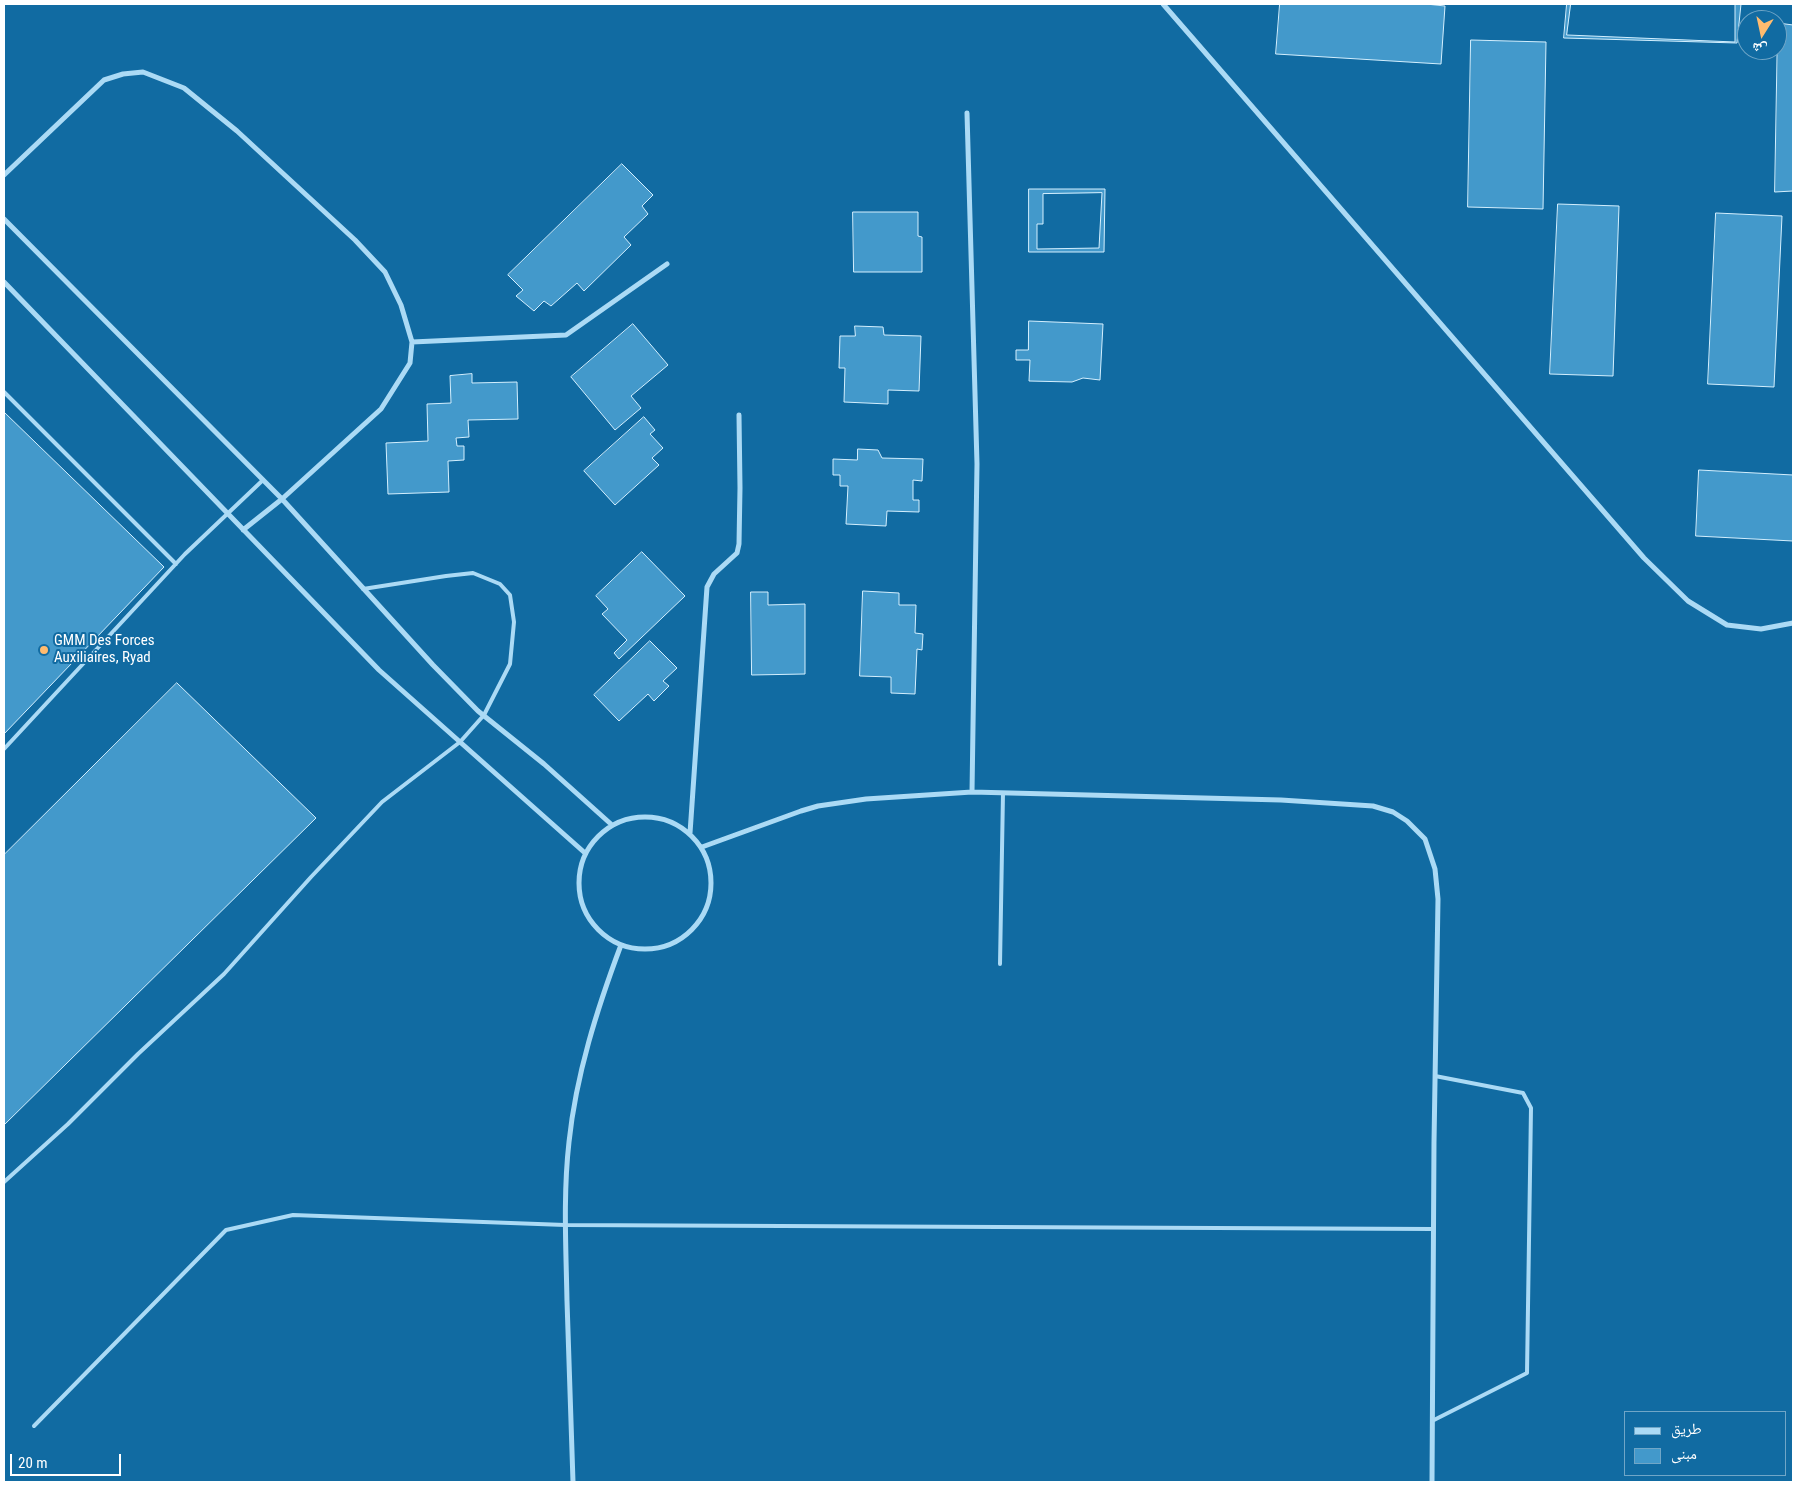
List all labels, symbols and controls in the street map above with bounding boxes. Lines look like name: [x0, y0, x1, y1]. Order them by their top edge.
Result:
north arrow: [1737, 10, 1787, 60]
text: ش: [1751, 40, 1768, 58]
place label: GMM Des Forces Auxiliaires, Ryad: [54, 632, 155, 667]
marker: GMM Des Forces Auxiliaires, Ryad: [38, 644, 50, 656]
legend: [1624, 1411, 1787, 1476]
text: طريق: [1671, 1420, 1702, 1438]
scale bar: [12, 1444, 124, 1476]
text: مبنى: [1671, 1445, 1697, 1463]
text: 20 m: [18, 1454, 48, 1472]

